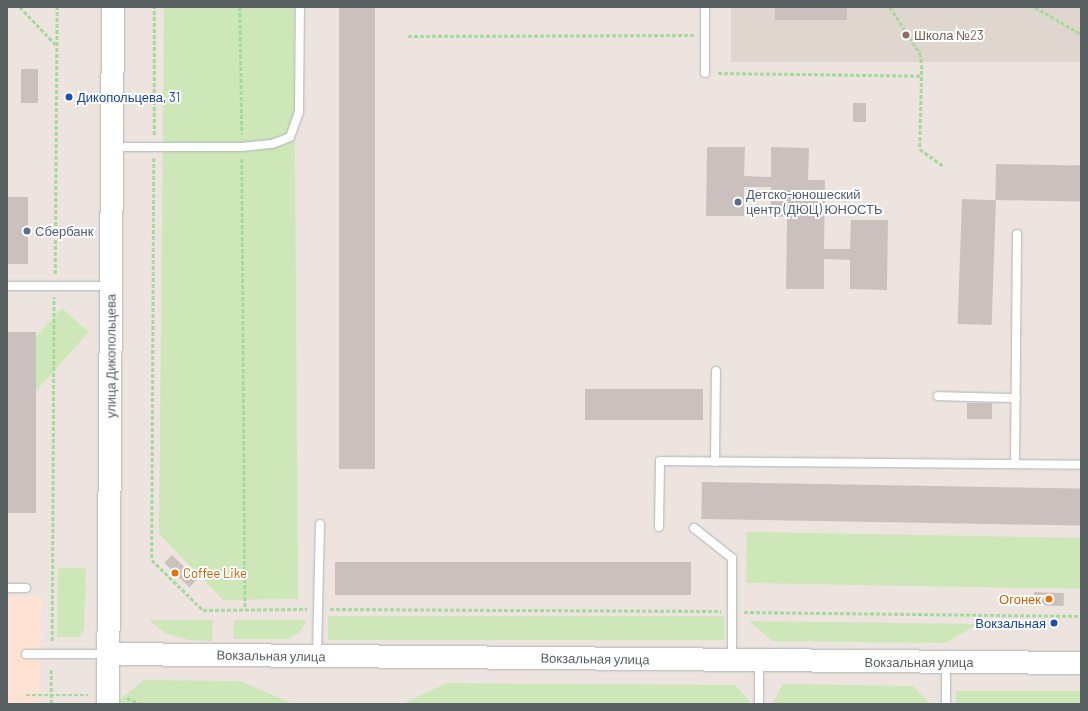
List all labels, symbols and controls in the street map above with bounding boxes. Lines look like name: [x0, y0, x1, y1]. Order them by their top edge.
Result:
place label: Школа №23: [914, 27, 984, 43]
marker: Школа №23: [901, 30, 911, 40]
place label: Дикопольцева, 31: [77, 89, 180, 105]
marker: Дикопольцева, 31: [64, 92, 74, 102]
place label: Детско-юношеский центр (ДЮЦ) ЮНОСТЬ: [746, 187, 882, 218]
marker: Детско-юношеский центр (ДЮЦ) ЮНОСТЬ: [733, 197, 743, 207]
place label: Сбербанк: [35, 223, 93, 239]
marker: Сбербанк: [22, 226, 32, 236]
street label: улица Дикопольцева: [103, 294, 119, 418]
place label: Coffee Like: [183, 565, 247, 581]
marker: Coffee Like: [170, 568, 180, 578]
place label: Огонек: [999, 591, 1041, 607]
marker: Огонек: [1044, 594, 1054, 604]
place label: Вокзальная: [975, 615, 1046, 631]
marker: Вокзальная: [1049, 618, 1059, 628]
street label: Вокзальная улица: [216, 647, 326, 665]
street label: Вокзальная улица: [540, 650, 650, 668]
street label: Вокзальная улица: [864, 654, 974, 670]

